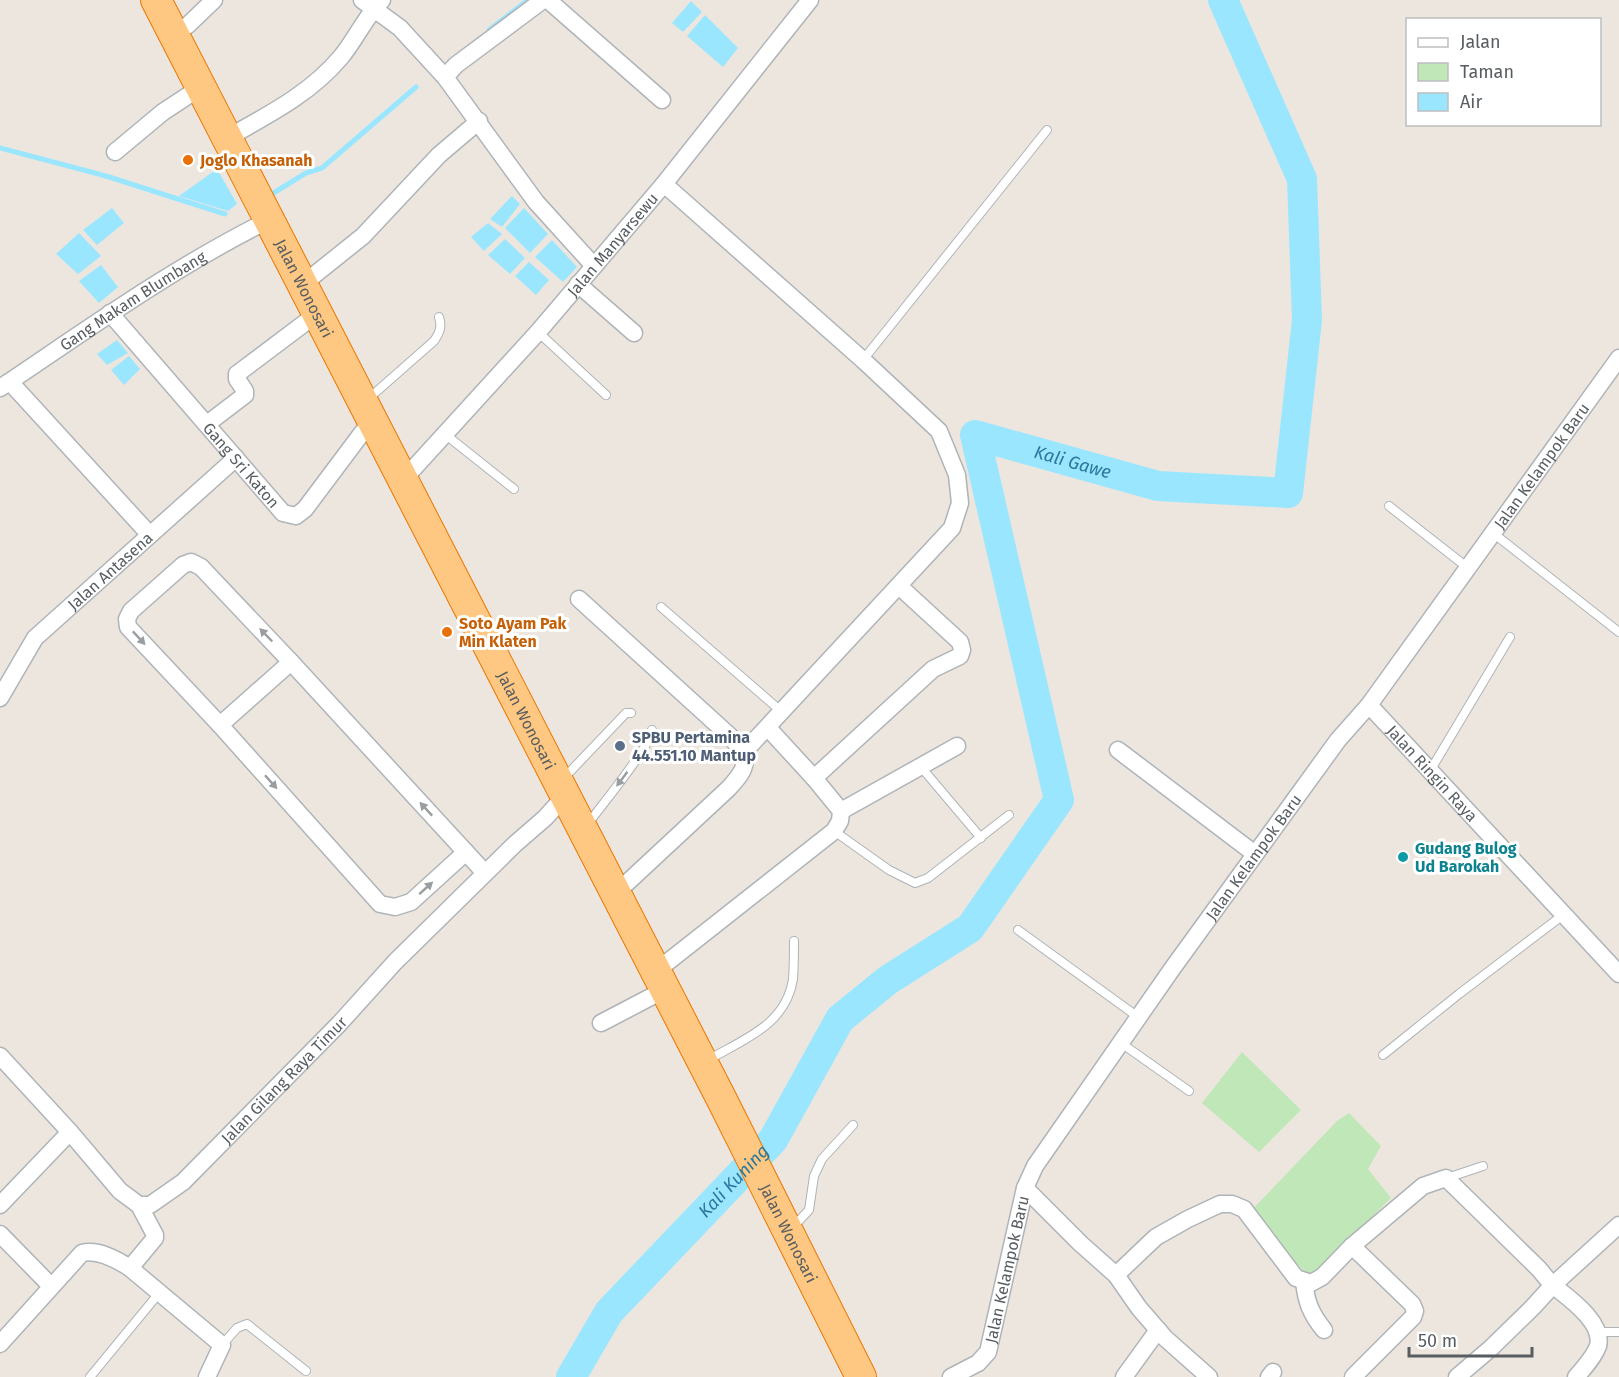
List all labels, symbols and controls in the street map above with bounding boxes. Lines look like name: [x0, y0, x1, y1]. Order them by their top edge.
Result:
legend: [1406, 18, 1601, 126]
text: Jalan: [1460, 31, 1501, 53]
text: Taman: [1460, 61, 1514, 83]
text: Air: [1460, 91, 1482, 113]
place label: Joglo Khasanah: [199, 151, 313, 170]
marker: Joglo Khasanah: [181, 153, 195, 167]
street label: Jalan Manyarsewu: [563, 189, 662, 301]
street label: Jalan Wonosari: [271, 236, 337, 341]
street label: Gang Makam Blumbang: [56, 247, 210, 355]
street label: Jalan Kelampok Baru: [1490, 399, 1594, 533]
street label: Gang Sri Katon: [199, 419, 283, 512]
water label: Kali Gawe: [1032, 441, 1114, 483]
street label: Jalan Antasena: [64, 528, 157, 614]
place label: Soto Ayam Pak Min Klaten: [459, 614, 567, 651]
marker: Soto Ayam Pak Min Klaten: [440, 625, 454, 639]
one-way arrow: [259, 629, 273, 643]
one-way arrow: [131, 631, 145, 645]
street label: Jalan Wonosari: [493, 668, 559, 773]
street label: Jalan Ringin Raya: [1382, 721, 1481, 826]
place label: SPBU Pertamina 44.551.10 Mantup: [632, 728, 756, 765]
marker: SPBU Pertamina 44.551.10 Mantup: [613, 739, 627, 753]
one-way arrow: [616, 771, 628, 786]
one-way arrow: [264, 774, 277, 789]
street label: Jalan Kelampok Baru: [1202, 791, 1306, 924]
one-way arrow: [420, 803, 434, 817]
place label: Gudang Bulog Ud Barokah: [1415, 839, 1517, 876]
marker: Gudang Bulog Ud Barokah: [1396, 850, 1410, 864]
one-way arrow: [419, 881, 434, 895]
street label: Jalan Gilang Raya Timur: [217, 1012, 352, 1148]
water label: Kali Kuning: [694, 1140, 774, 1222]
street label: Jalan Wonosari: [756, 1181, 821, 1286]
street label: Jalan Kelampok Baru: [981, 1194, 1033, 1345]
scale bar: [1409, 1320, 1532, 1358]
text: 50 m: [1418, 1330, 1457, 1352]

